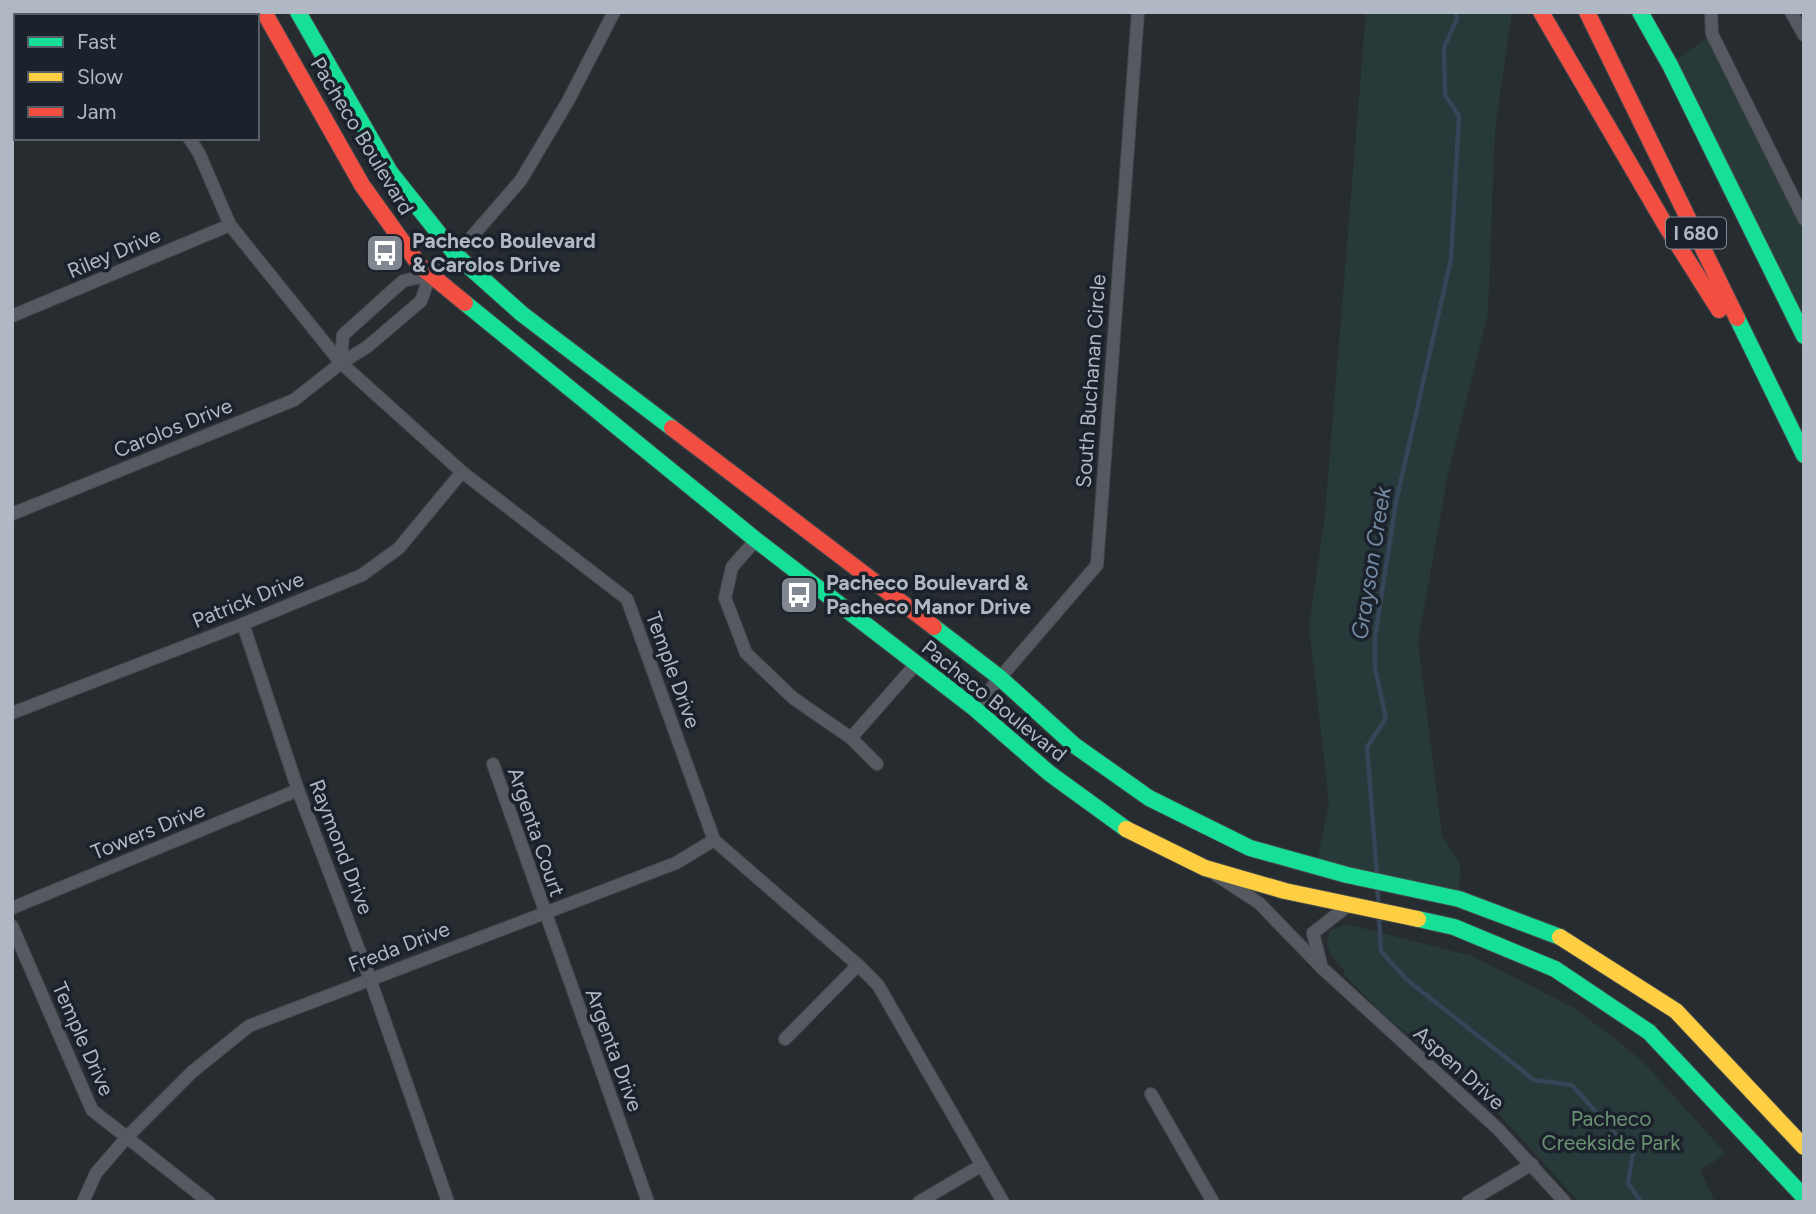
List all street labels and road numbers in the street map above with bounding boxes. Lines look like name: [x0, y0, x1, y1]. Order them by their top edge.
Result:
street label: Pacheco Boulevard: [306, 52, 419, 219]
road number: I 680: [1666, 218, 1726, 248]
street label: Riley Drive: [64, 222, 164, 283]
street label: South Buchanan Circle: [1071, 273, 1110, 489]
street label: Carolos Drive: [110, 392, 236, 463]
street label: Patrick Drive: [188, 566, 307, 633]
street label: Temple Drive: [641, 608, 706, 731]
street label: Pacheco Boulevard: [917, 634, 1072, 767]
street label: Argenta Court: [503, 764, 570, 900]
street label: Raymond Drive: [304, 776, 379, 918]
street label: Towers Drive: [87, 796, 208, 865]
street label: Freda Drive: [345, 916, 453, 977]
street label: Temple Drive: [47, 978, 120, 1100]
street label: Argenta Drive: [581, 985, 648, 1115]
street label: Aspen Drive: [1409, 1020, 1510, 1115]

